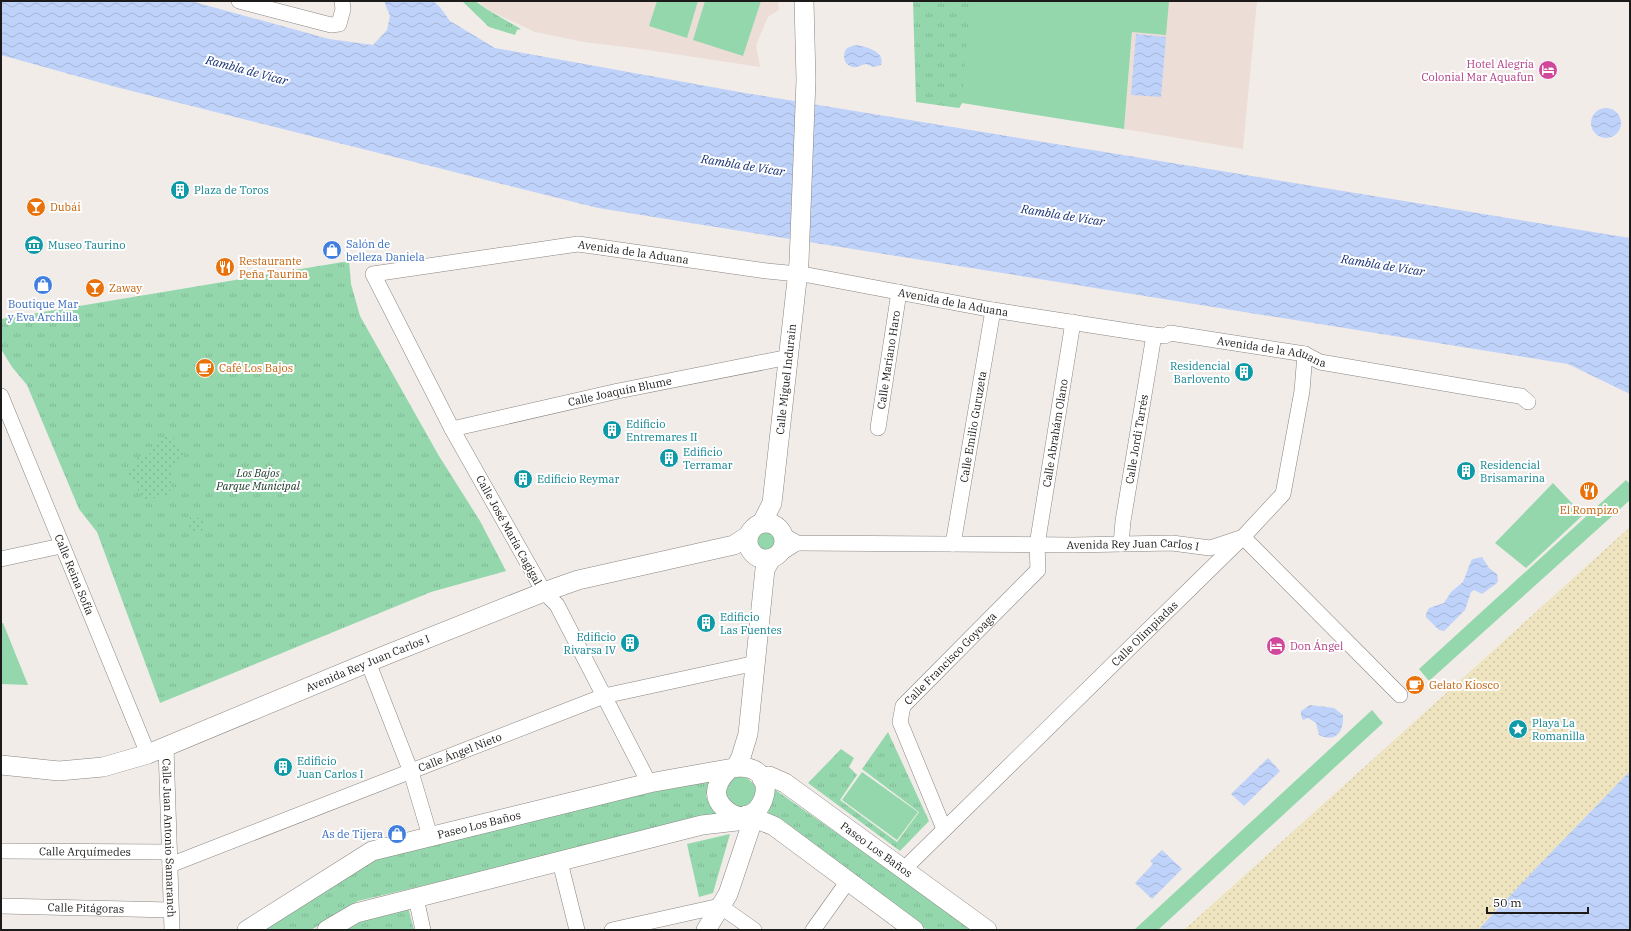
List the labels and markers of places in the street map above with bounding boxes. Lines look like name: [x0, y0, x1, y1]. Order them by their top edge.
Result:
place label: Hotel Alegría Colonial Mar Aquafun: [1421, 57, 1534, 84]
hotel icon: Hotel Alegría Colonial Mar Aquafun: [1537, 59, 1559, 81]
building icon: Plaza de Toros: [169, 179, 191, 201]
place label: Plaza de Toros: [194, 183, 269, 197]
bar icon: Dubái: [25, 196, 47, 218]
place label: Dubái: [50, 200, 81, 214]
museum icon: Museo Taurino: [23, 234, 45, 256]
place label: Salón de belleza Daniela: [346, 237, 425, 264]
place label: Museo Taurino: [48, 238, 125, 252]
shop icon: Salón de belleza Daniela: [321, 239, 343, 261]
place label: Restaurante Peña Taurina: [239, 254, 308, 281]
restaurant icon: Restaurante Peña Taurina: [214, 256, 236, 278]
shop icon: Boutique Mar y Eva Archilla: [32, 274, 54, 296]
bar icon: Zaway: [84, 277, 106, 299]
place label: Zaway: [109, 281, 142, 295]
place label: Boutique Mar y Eva Archilla: [8, 297, 78, 324]
cafe icon: Café Los Bajos: [194, 357, 216, 379]
place label: Residencial Barlovento: [1170, 359, 1230, 386]
place label: Café Los Bajos: [219, 361, 293, 375]
building icon: Residencial Barlovento: [1233, 361, 1255, 383]
place label: Edificio Entremares II: [626, 417, 698, 444]
building icon: Edificio Entremares II: [601, 419, 623, 441]
place label: Edificio Terramar: [683, 445, 733, 472]
building icon: Edificio Terramar: [658, 447, 680, 469]
place label: Residencial Brisamarina: [1480, 458, 1545, 485]
building icon: Residencial Brisamarina: [1455, 460, 1477, 482]
building icon: Edificio Reymar: [512, 468, 534, 490]
place label: Edificio Reymar: [537, 472, 619, 486]
restaurant icon: El Rompizo: [1578, 480, 1600, 502]
place label: El Rompizo: [1560, 503, 1618, 517]
place label: Edificio Las Fuentes: [720, 610, 782, 637]
building icon: Edificio Las Fuentes: [695, 612, 717, 634]
place label: Edificio Rivarsa IV: [563, 630, 617, 657]
building icon: Edificio Rivarsa IV: [619, 632, 641, 654]
hotel icon: Don Ángel: [1265, 635, 1287, 657]
place label: Don Ángel: [1290, 639, 1343, 653]
cafe icon: Gelato Kiosco: [1404, 674, 1426, 696]
place label: Gelato Kiosco: [1429, 678, 1499, 692]
place label: Playa La Romanilla: [1532, 716, 1585, 743]
place icon: Playa La Romanilla: [1507, 718, 1529, 740]
place label: Edificio Juan Carlos I: [297, 754, 364, 781]
building icon: Edificio Juan Carlos I: [272, 756, 294, 778]
shop icon: As de Tijera: [386, 823, 408, 845]
place label: As de Tijera: [322, 827, 383, 841]

